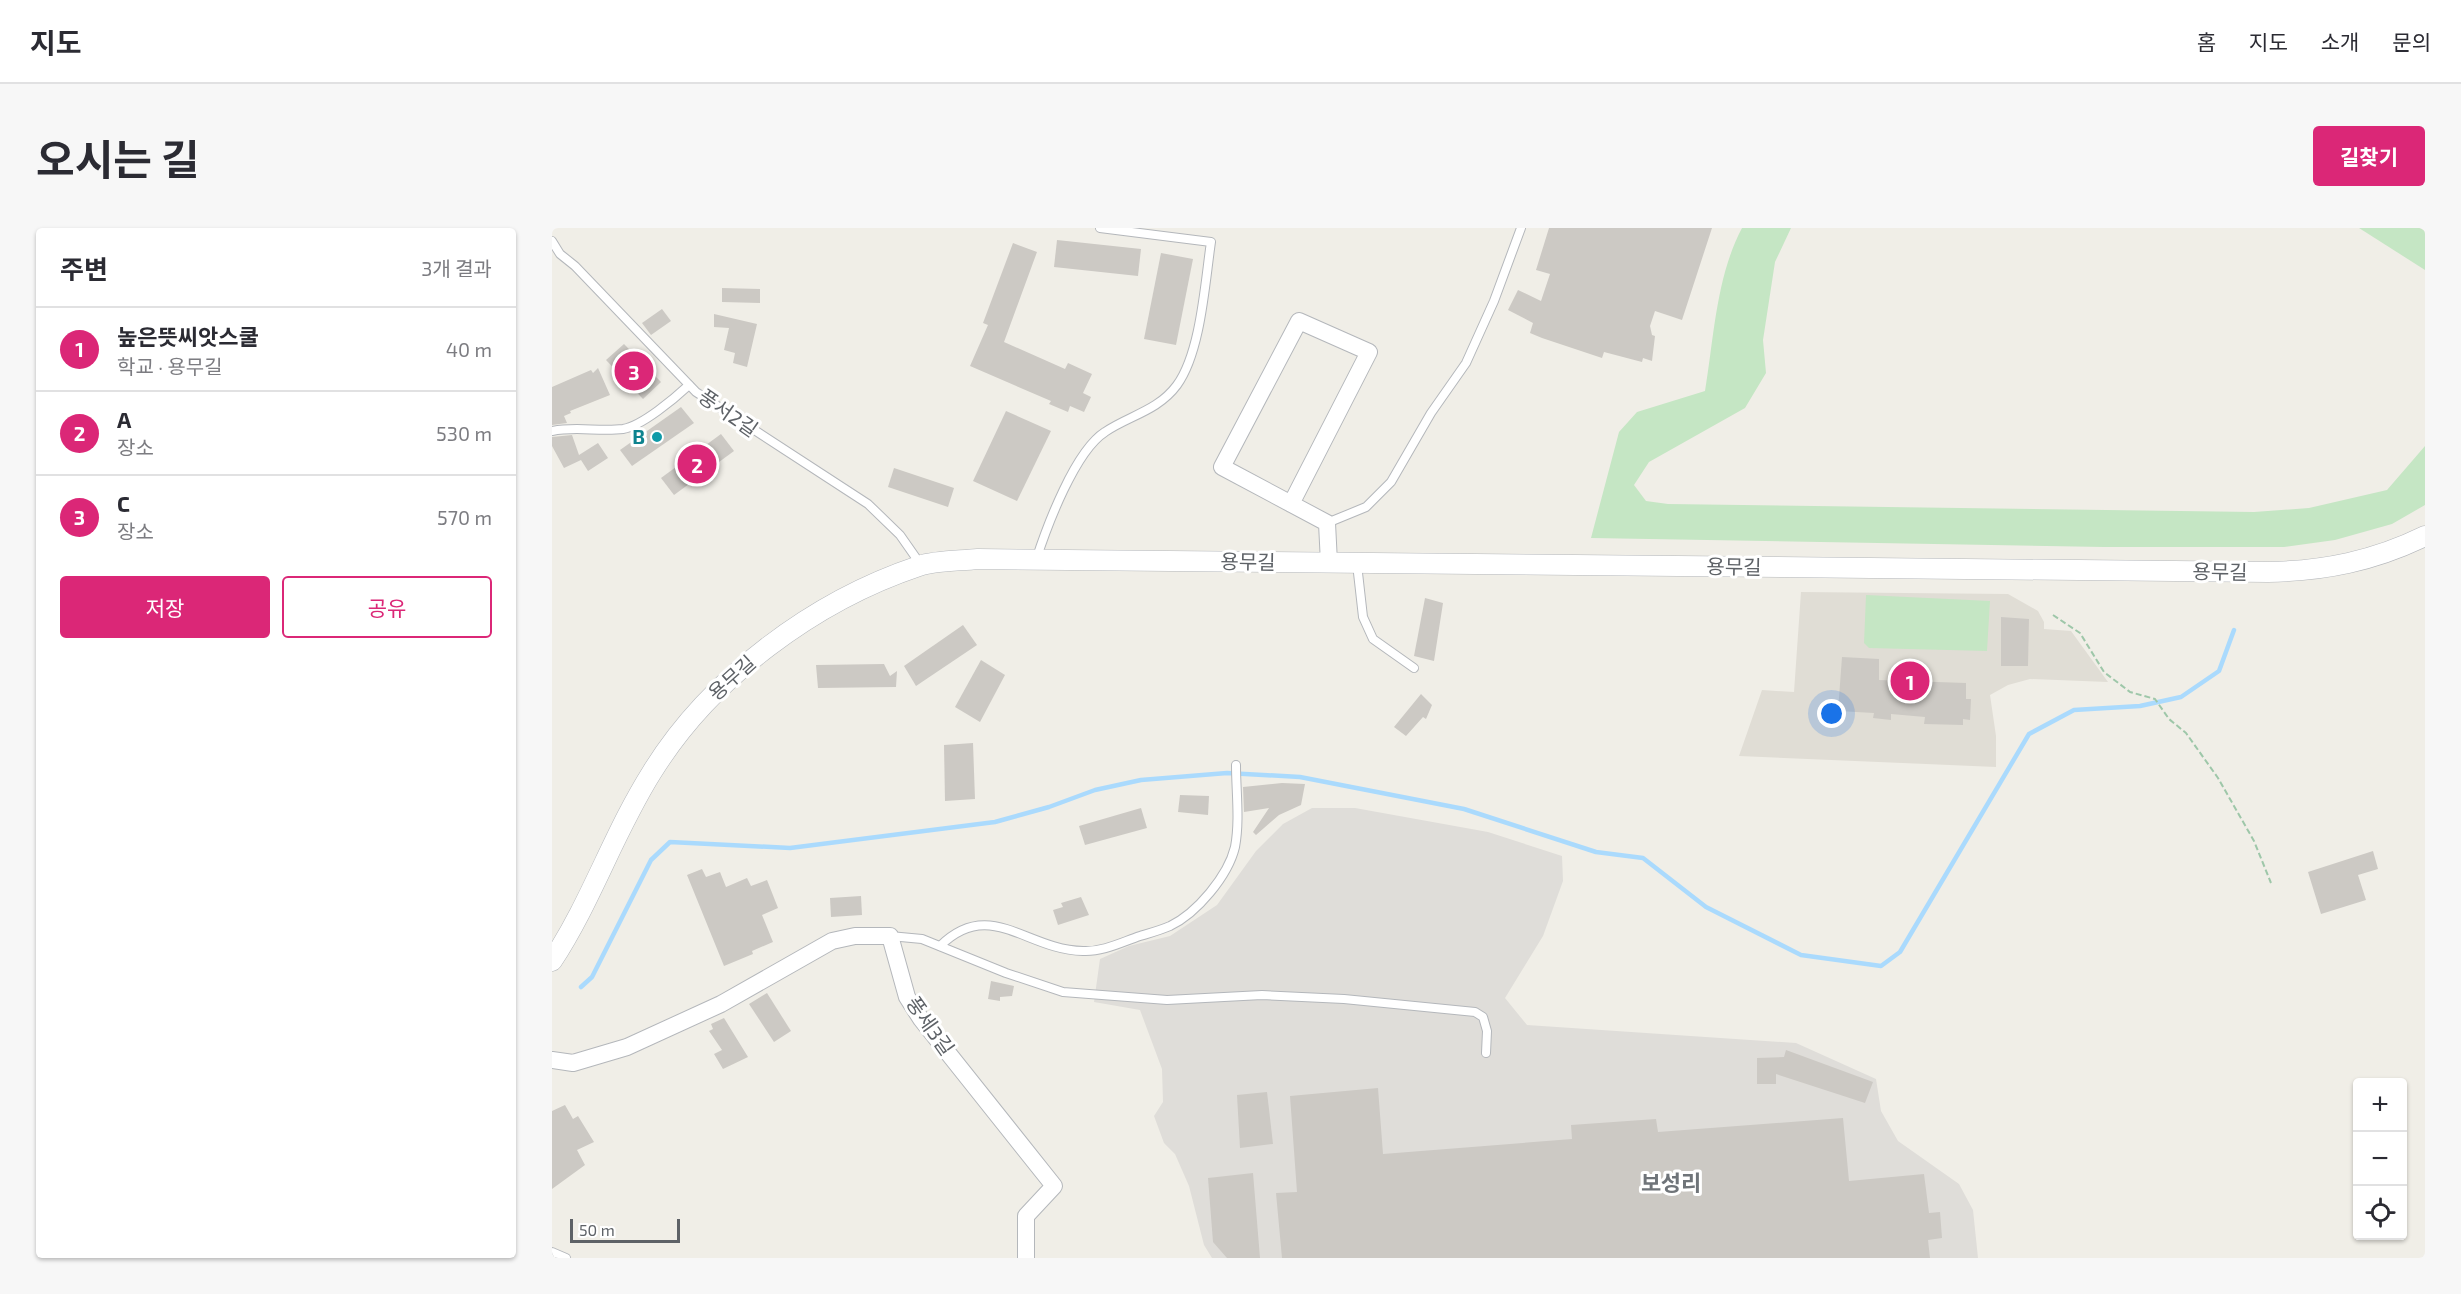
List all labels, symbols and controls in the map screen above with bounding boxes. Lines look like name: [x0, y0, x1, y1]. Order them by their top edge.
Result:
text: 지도: [30, 25, 82, 59]
text: 홈: [2197, 29, 2216, 54]
text: 지도: [2249, 29, 2288, 54]
text: 소개: [2321, 29, 2359, 54]
text: 문의: [2392, 29, 2431, 54]
button: 길찾기: [2313, 126, 2425, 186]
text: 오시는 길: [36, 133, 200, 183]
text: 주변: [60, 253, 108, 284]
text: 3개 결과: [421, 256, 492, 280]
text: 높은뜻씨앗스쿨: [117, 323, 259, 349]
text: 1: [75, 337, 84, 361]
text: 40 m: [446, 337, 492, 361]
pin: 3: [614, 348, 653, 394]
text: 학교 · 용무길: [117, 354, 223, 378]
street label: 풍서2길: [694, 383, 763, 441]
text: A: [117, 406, 131, 432]
text: 2: [74, 421, 85, 445]
text: 530 m: [436, 421, 492, 445]
place label: B: [632, 424, 645, 448]
marker: B: [650, 430, 664, 444]
text: 장소: [117, 435, 154, 459]
pin: 2: [678, 442, 716, 486]
text: C: [117, 490, 130, 516]
text: 3: [74, 505, 85, 529]
text: 570 m: [437, 505, 492, 529]
text: 장소: [117, 519, 154, 543]
street label: 용무길: [1220, 549, 1276, 573]
street label: 용무길: [1706, 554, 1762, 578]
street label: 용무길: [2192, 559, 2248, 583]
button: 저장: [60, 576, 270, 638]
button: 공유: [282, 576, 492, 638]
street label: 용무길: [703, 650, 760, 705]
pin: 1: [1890, 658, 1930, 704]
your location: [1817, 699, 1846, 728]
street label: 풍세3길: [902, 991, 960, 1059]
map controls: [2353, 1078, 2407, 1240]
button: +: [2353, 1078, 2407, 1132]
button: −: [2353, 1132, 2407, 1186]
district label: 보성리: [1641, 1169, 1701, 1195]
button: locate: [2353, 1186, 2407, 1240]
scale bar: [570, 1216, 680, 1244]
text: 50 m: [579, 1220, 615, 1239]

